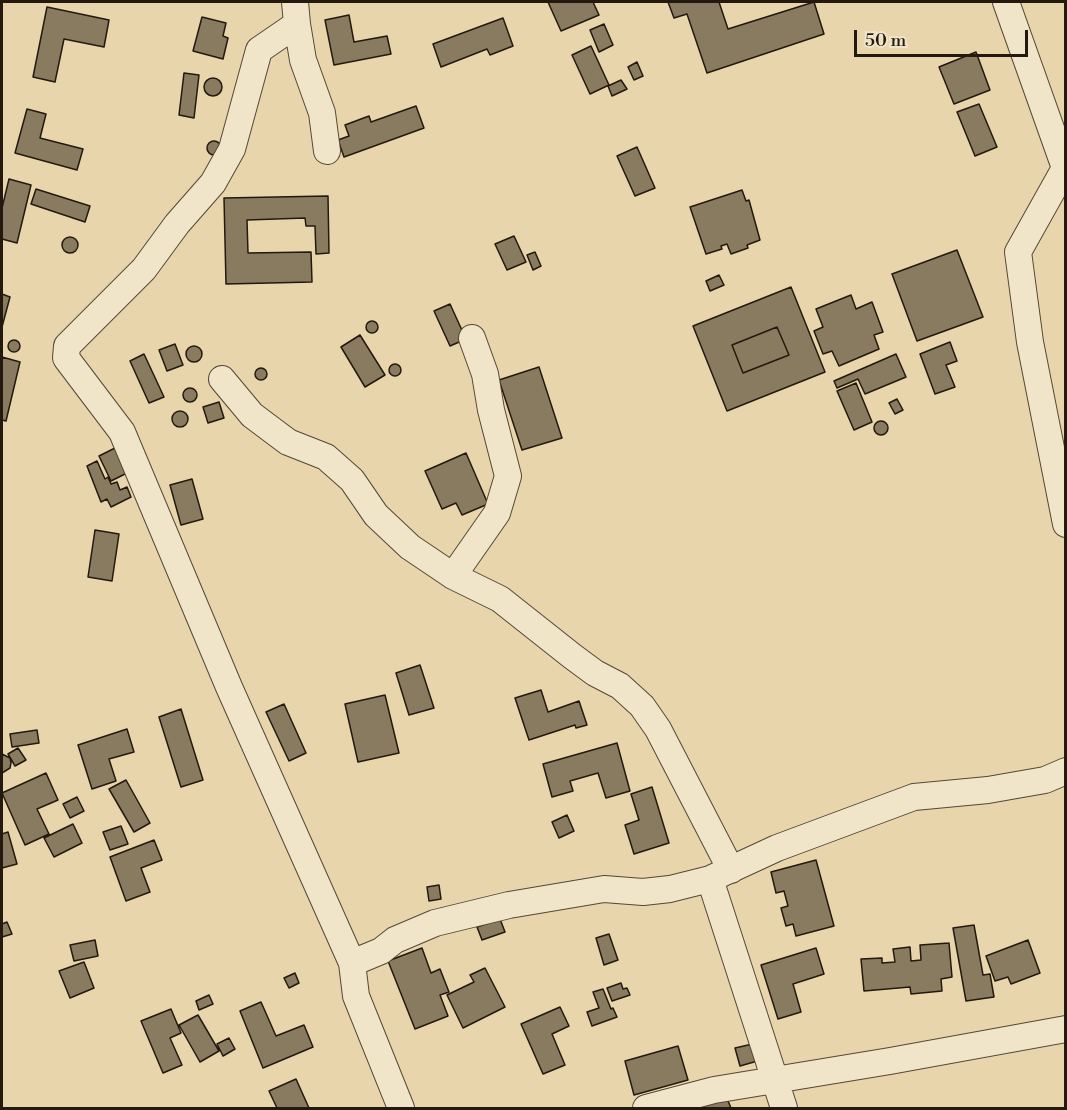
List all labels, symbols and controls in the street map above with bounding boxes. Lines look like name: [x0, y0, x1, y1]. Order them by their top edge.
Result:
scale bar: [857, 18, 1031, 56]
text: 50 m: [865, 29, 906, 52]

